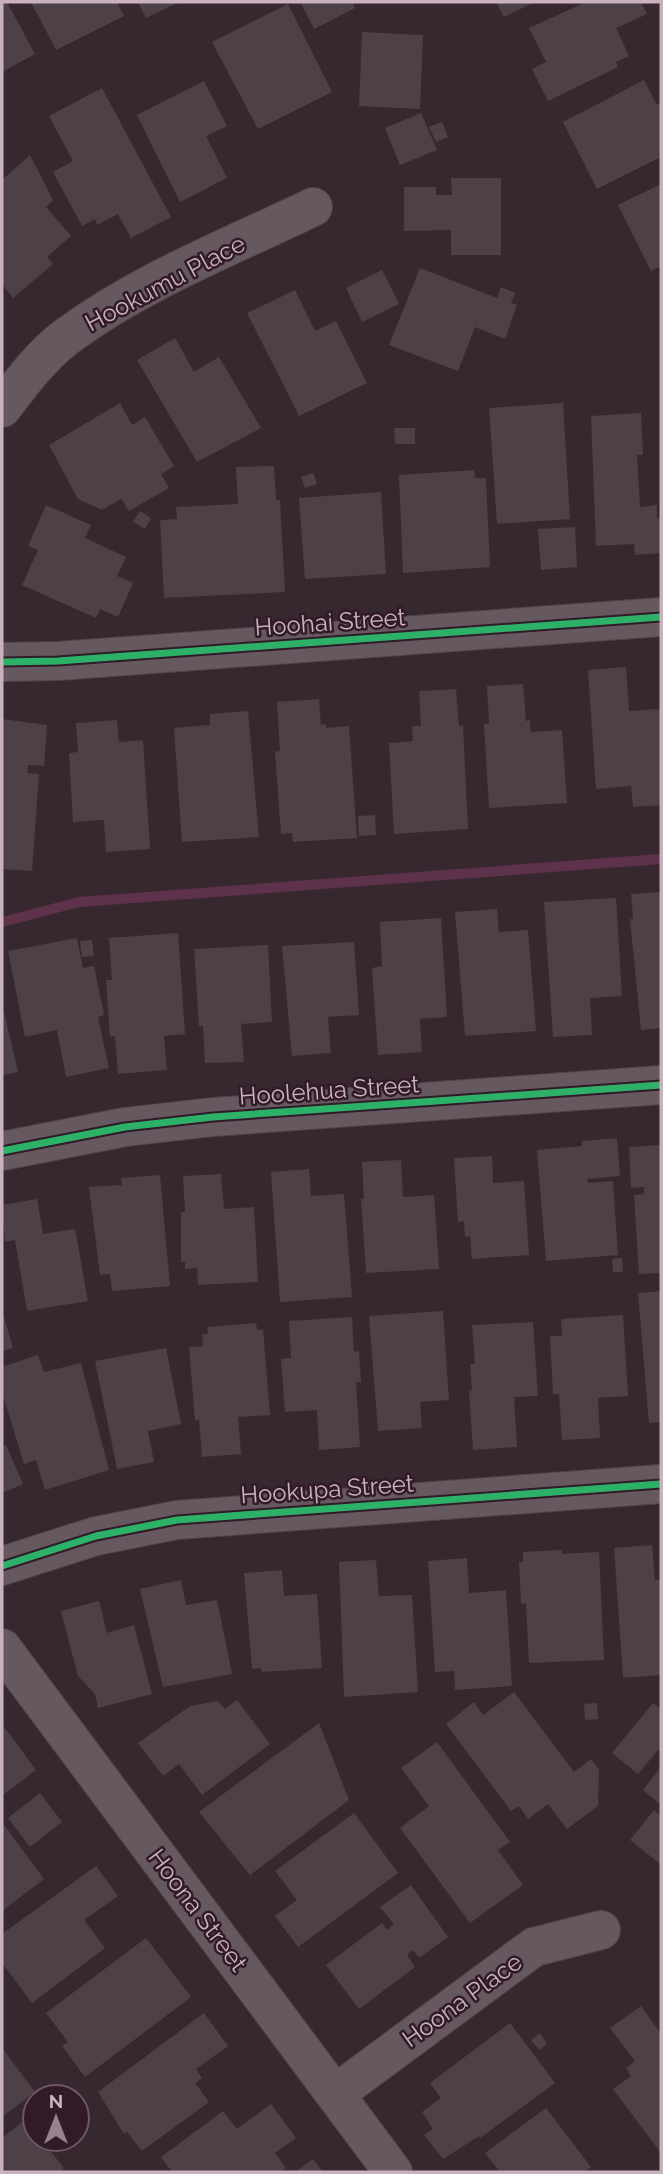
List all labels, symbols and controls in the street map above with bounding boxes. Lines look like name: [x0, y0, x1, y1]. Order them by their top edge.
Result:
street label: Hookumu Place: [80, 229, 250, 337]
street label: Hoohai Street: [254, 602, 406, 642]
street label: Hoolehua Street: [238, 1069, 420, 1111]
street label: Hookupa Street: [239, 1468, 415, 1510]
street label: Hoona Street: [143, 1843, 253, 1977]
street label: Hoona Place: [396, 1947, 528, 2053]
north arrow: [21, 2083, 91, 2153]
text: N: [49, 2090, 63, 2112]

